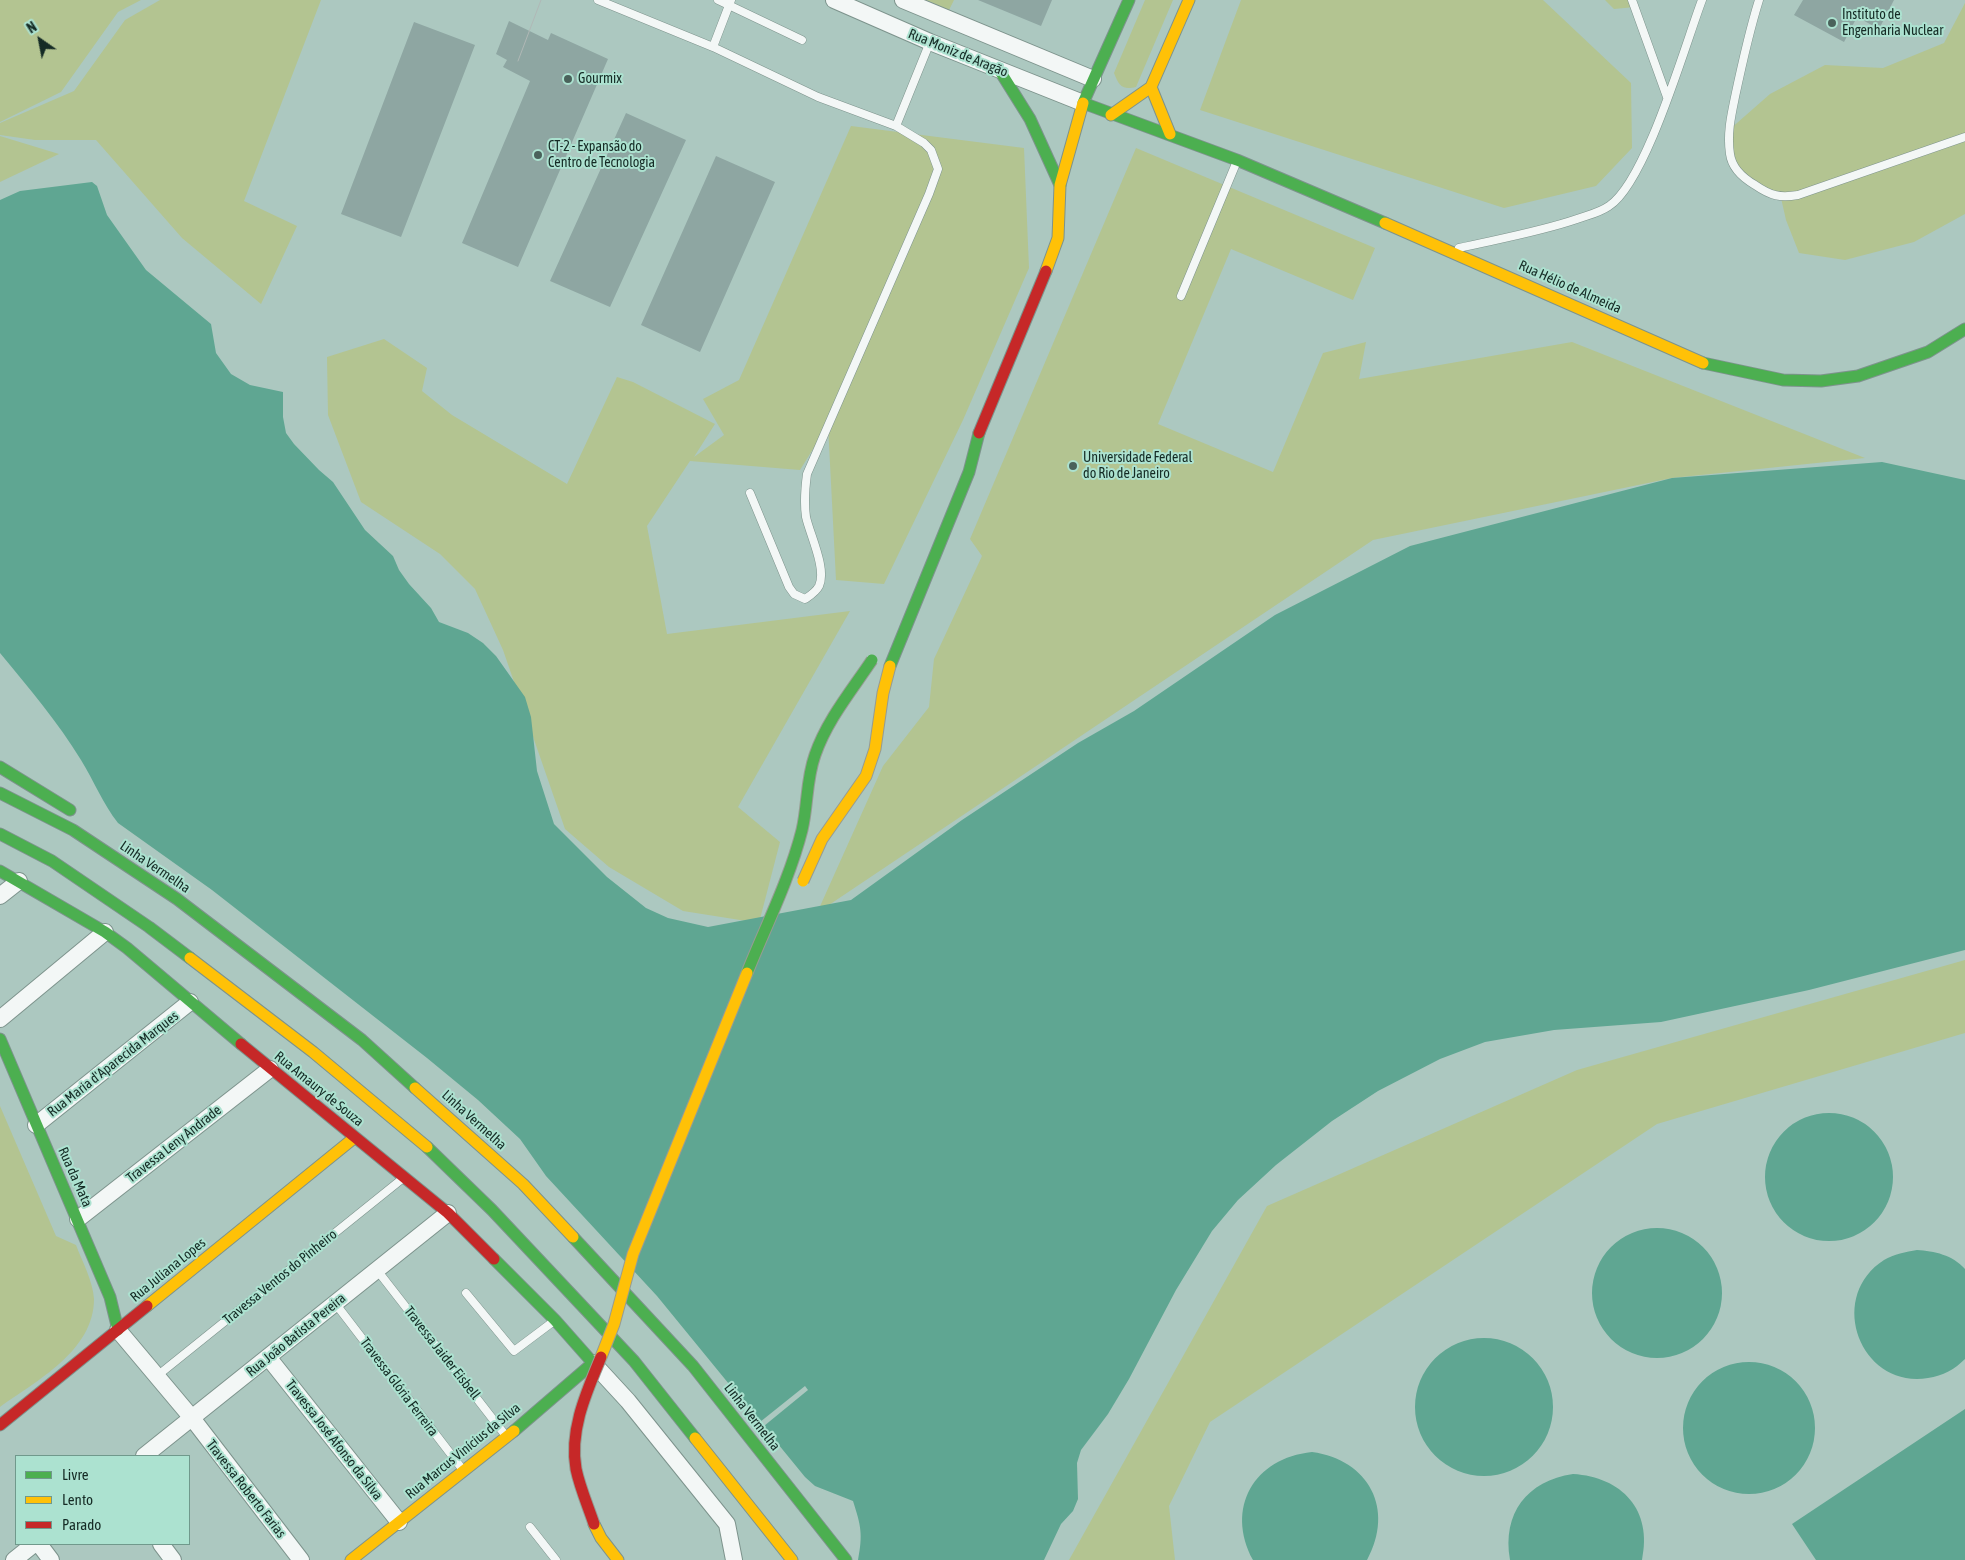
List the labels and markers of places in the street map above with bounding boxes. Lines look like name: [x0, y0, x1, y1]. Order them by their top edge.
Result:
place label: Instituto de Engenharia Nuclear: [1842, 7, 1943, 40]
marker: Instituto de Engenharia Nuclear: [1826, 17, 1838, 29]
place label: Gourmix: [578, 71, 622, 87]
marker: Gourmix: [562, 73, 574, 85]
place label: CT-2 - Expansão do Centro de Tecnologia: [548, 139, 655, 172]
marker: CT-2 - Expansão do Centro de Tecnologia: [532, 149, 544, 161]
place label: Universidade Federal do Rio de Janeiro: [1083, 450, 1192, 482]
marker: Universidade Federal do Rio de Janeiro: [1067, 460, 1079, 472]

